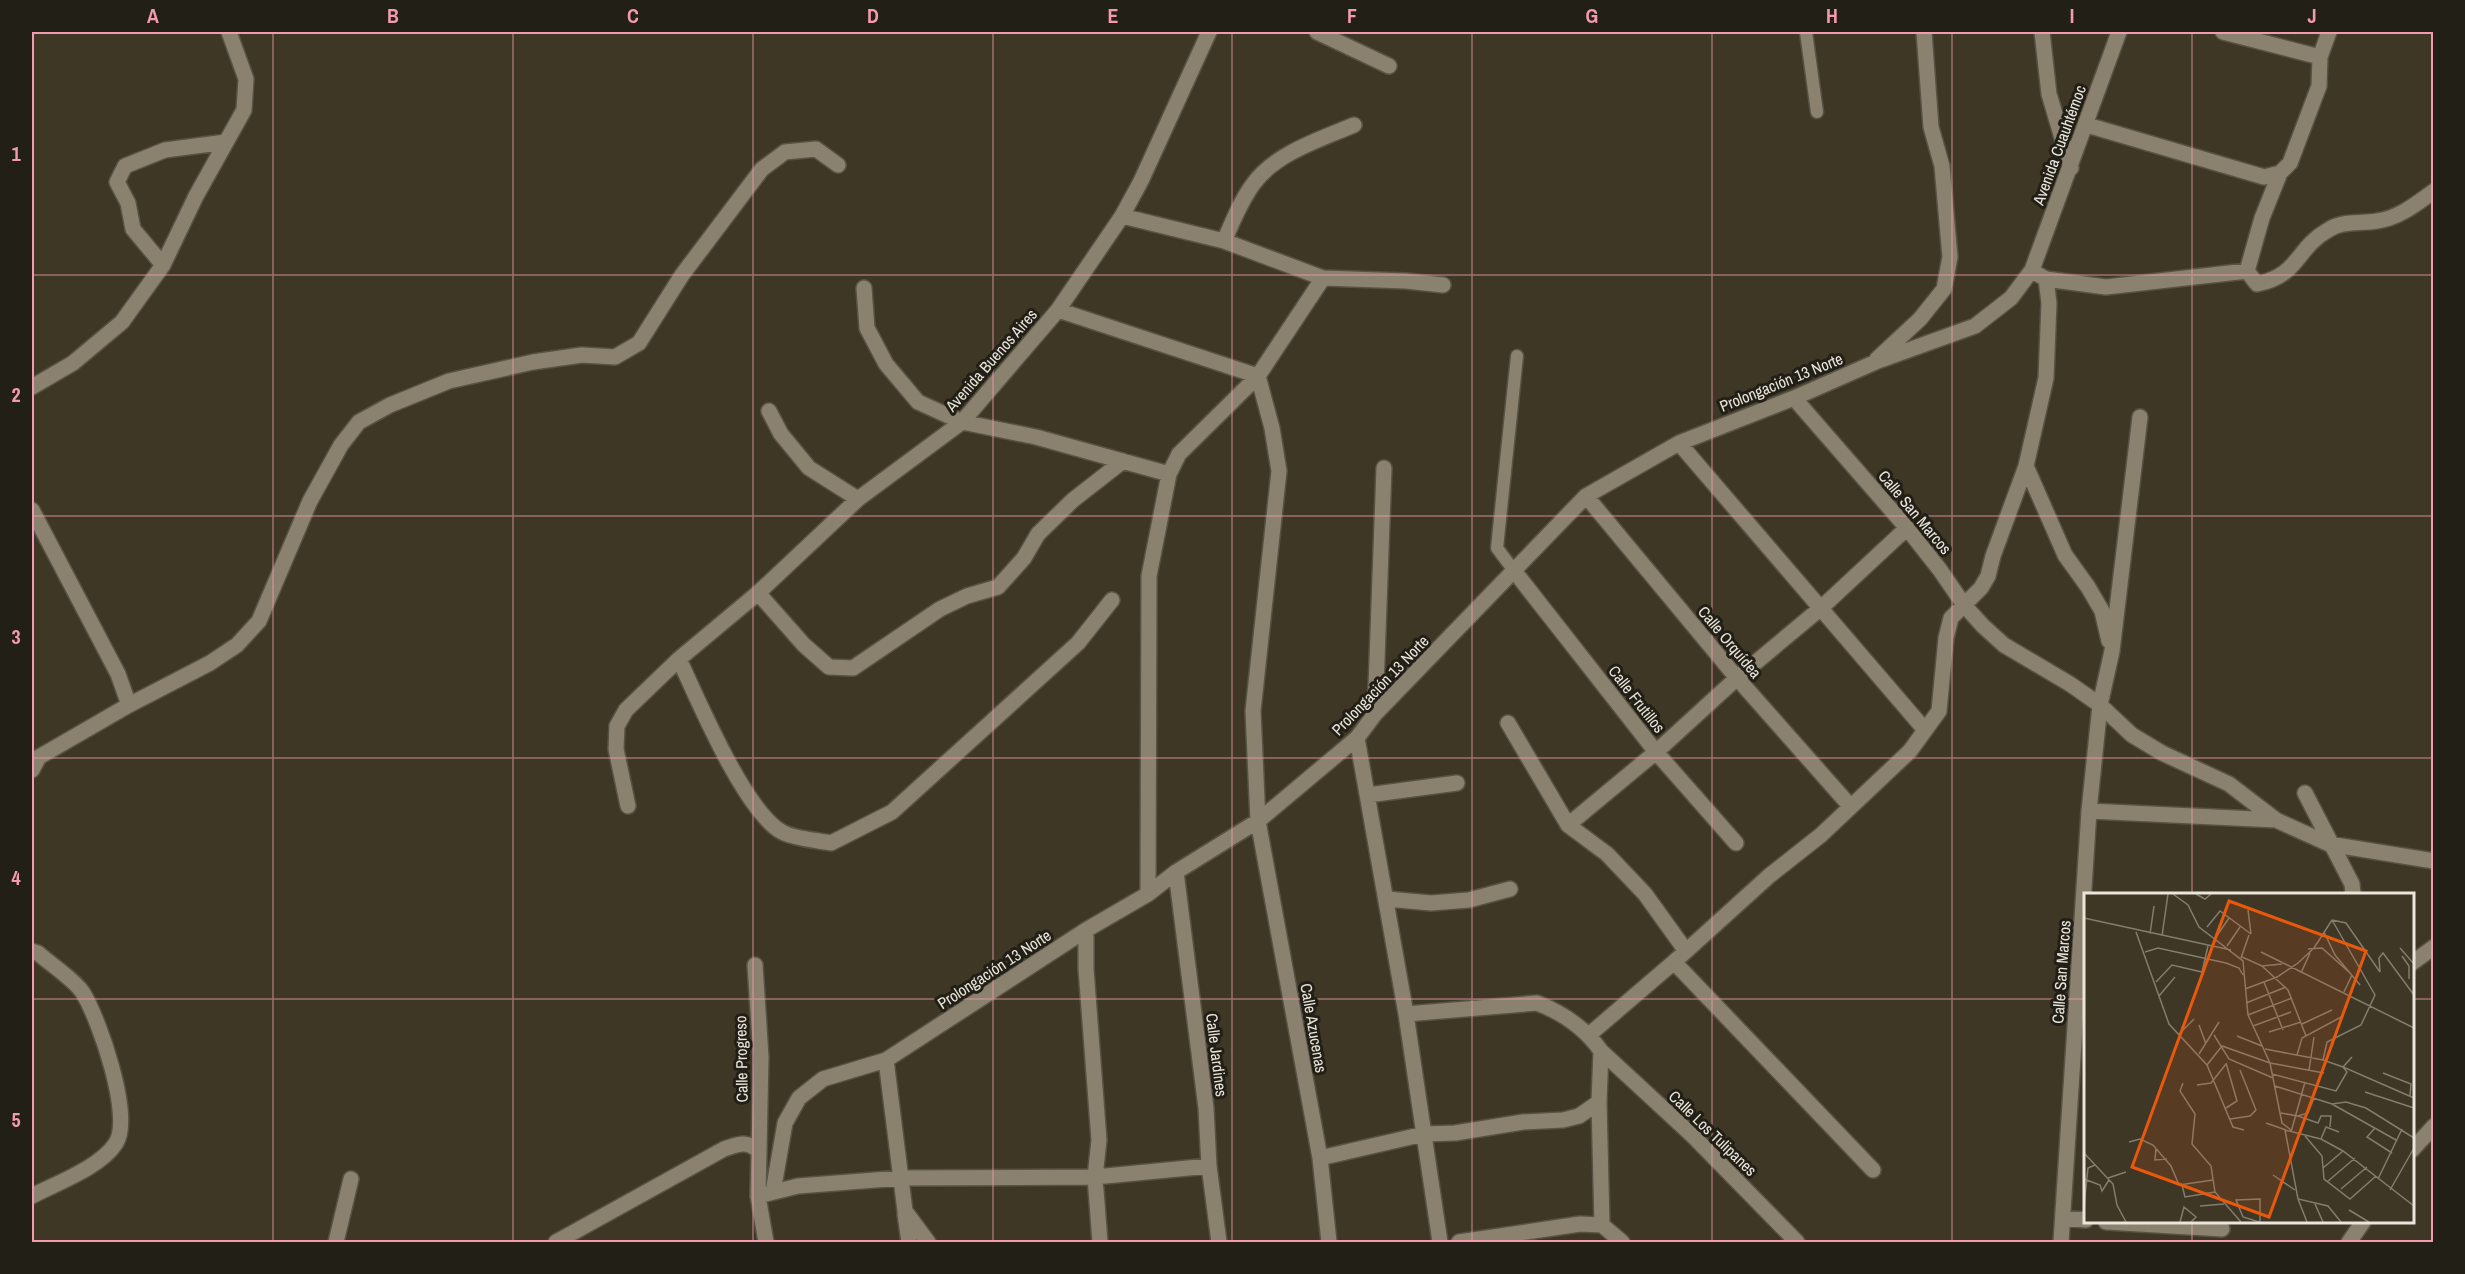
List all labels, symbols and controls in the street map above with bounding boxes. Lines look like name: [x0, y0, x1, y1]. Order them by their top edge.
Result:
text: A: [147, 2, 159, 29]
text: B: [387, 2, 399, 29]
text: C: [627, 2, 639, 29]
text: D: [867, 2, 879, 29]
text: E: [1108, 2, 1119, 29]
text: F: [1347, 2, 1357, 29]
text: G: [1586, 2, 1598, 29]
text: H: [1826, 2, 1838, 29]
text: I: [2070, 2, 2074, 29]
text: J: [2307, 2, 2317, 29]
street label: Avenida Cuauhtémoc: [2027, 82, 2091, 209]
text: 1: [11, 140, 21, 167]
street label: Avenida Buenos Aires: [940, 304, 1042, 417]
street label: Prolongación 13 Norte: [1716, 347, 1846, 417]
text: 2: [11, 381, 21, 408]
street label: Calle San Marcos: [1873, 465, 1957, 559]
street label: Calle Orquídea: [1693, 601, 1767, 683]
text: 3: [11, 623, 21, 650]
street label: Prolongación 13 Norte: [1326, 630, 1434, 740]
street label: Calle Frutillos: [1604, 661, 1670, 737]
text: 4: [11, 864, 21, 891]
inset map: [2084, 893, 2414, 1223]
street label: Calle San Marcos: [2046, 920, 2076, 1024]
street label: Prolongación 13 Norte: [933, 924, 1055, 1014]
street label: Calle Azucenas: [1295, 982, 1333, 1074]
street label: Calle Jardines: [1201, 1012, 1233, 1098]
street label: Calle Progreso: [729, 1015, 753, 1103]
street label: Calle Los Tulipanes: [1664, 1085, 1762, 1181]
text: 5: [11, 1106, 21, 1133]

